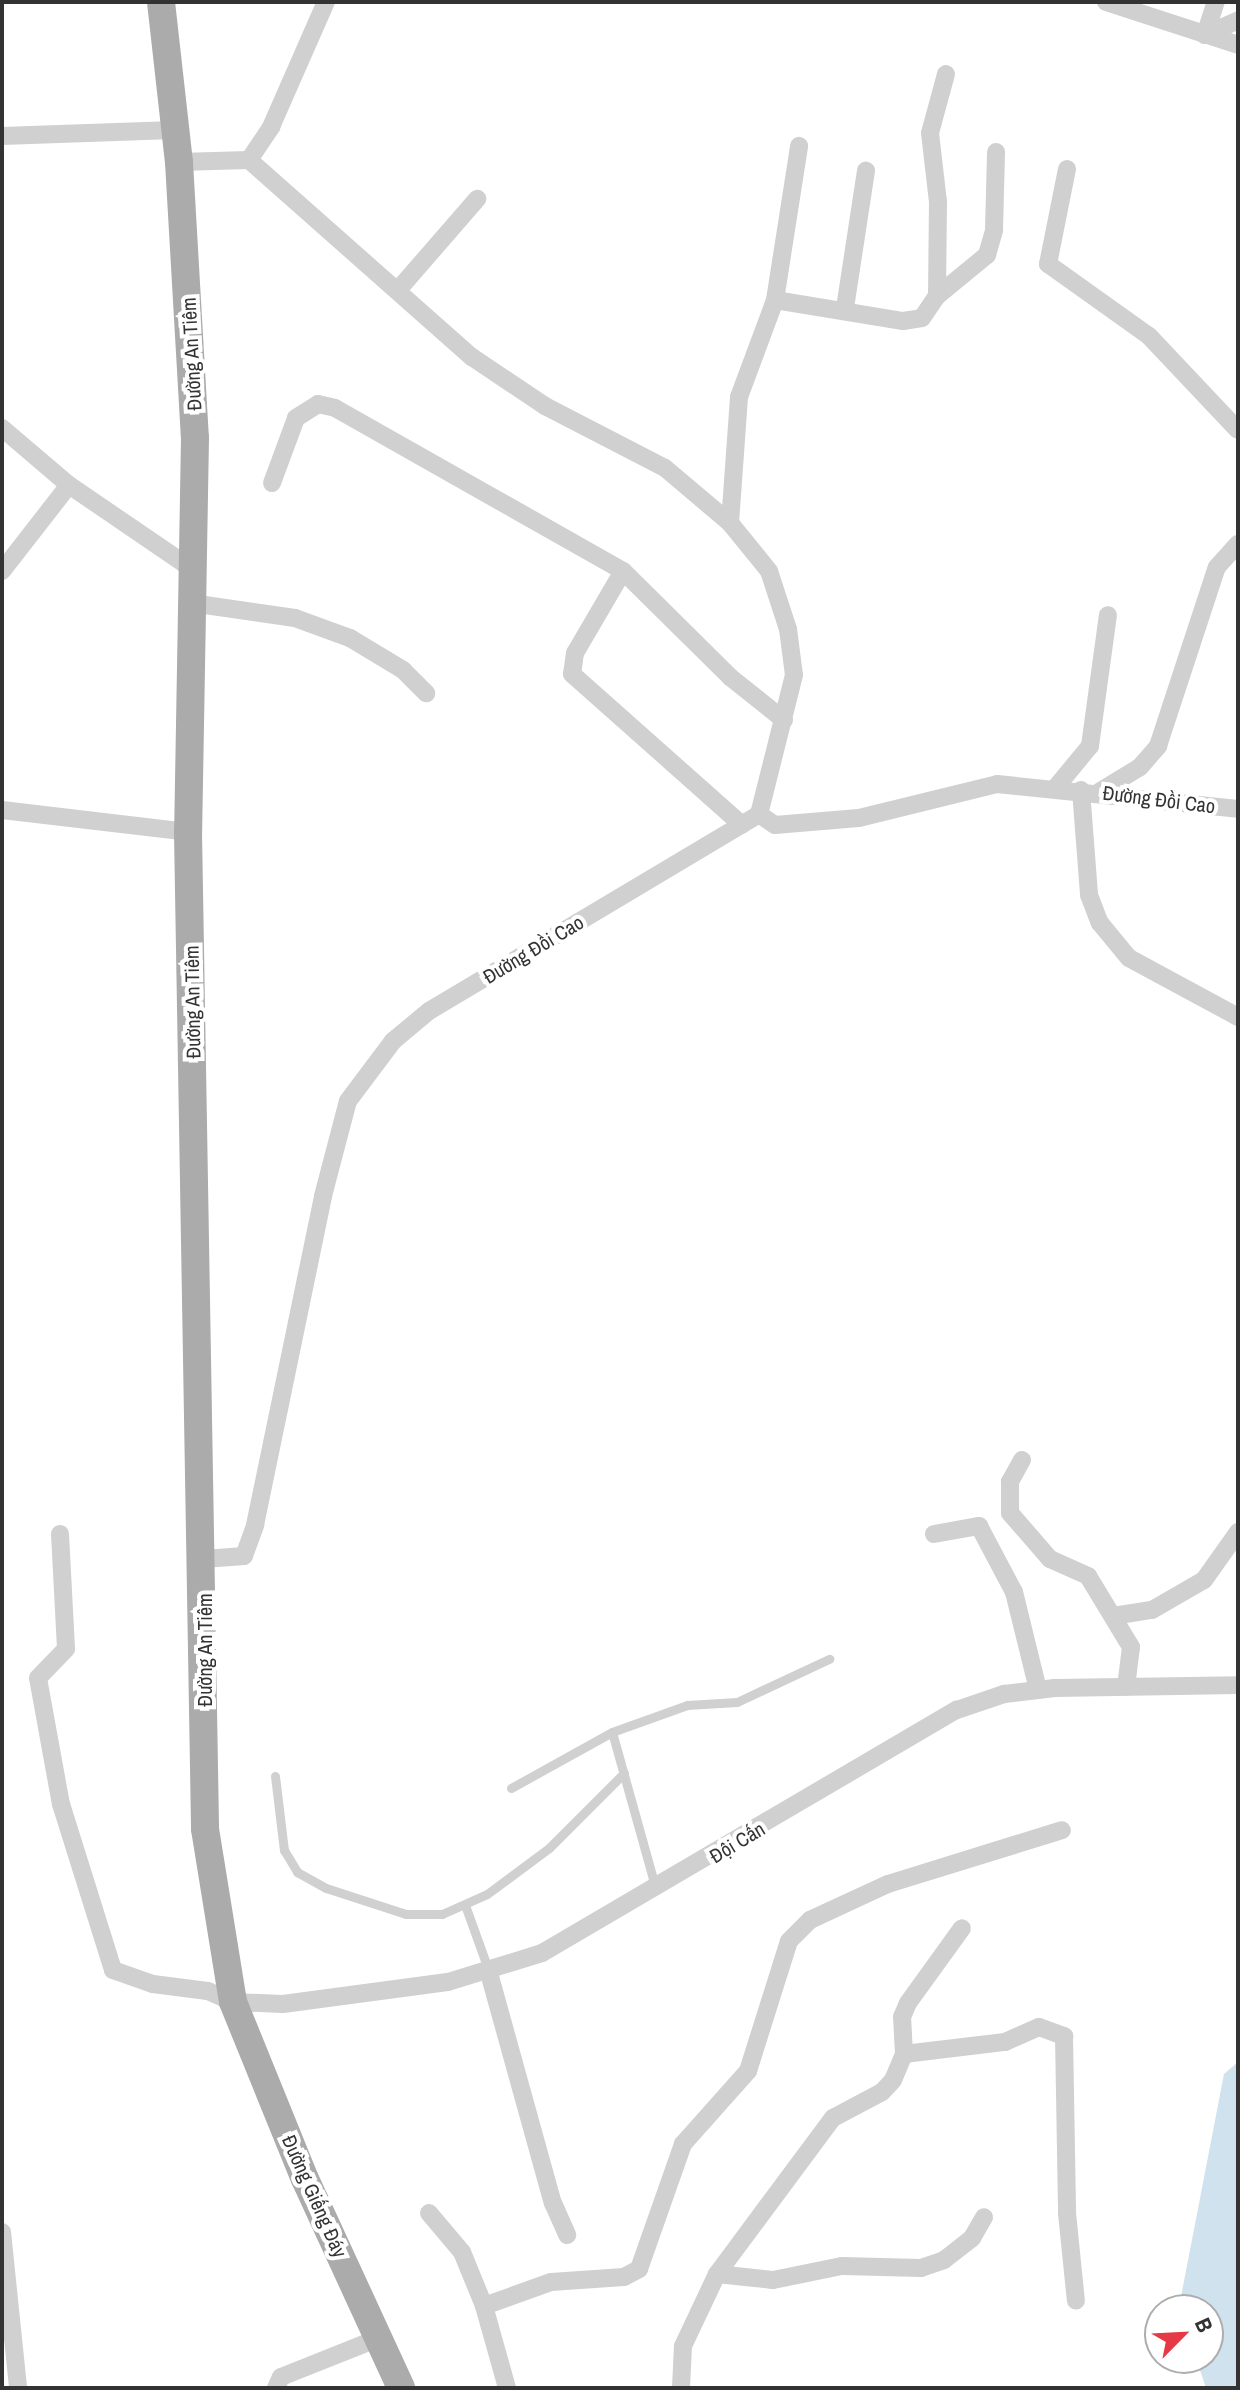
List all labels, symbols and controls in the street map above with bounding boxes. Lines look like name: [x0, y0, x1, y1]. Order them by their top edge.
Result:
street label: Đường An Tiêm: [176, 296, 206, 412]
street label: Đường Đồi Cao: [1101, 780, 1217, 818]
street label: Đường Đồi Cao: [478, 910, 588, 988]
street label: Đường An Tiêm: [179, 945, 205, 1059]
street label: Đường An Tiêm: [192, 1593, 216, 1707]
street label: Đội Cấn: [705, 1816, 769, 1868]
street label: Đường Giếng Đáy: [277, 2131, 353, 2261]
north arrow: [1144, 2294, 1224, 2374]
text: B: [1188, 2313, 1220, 2337]

